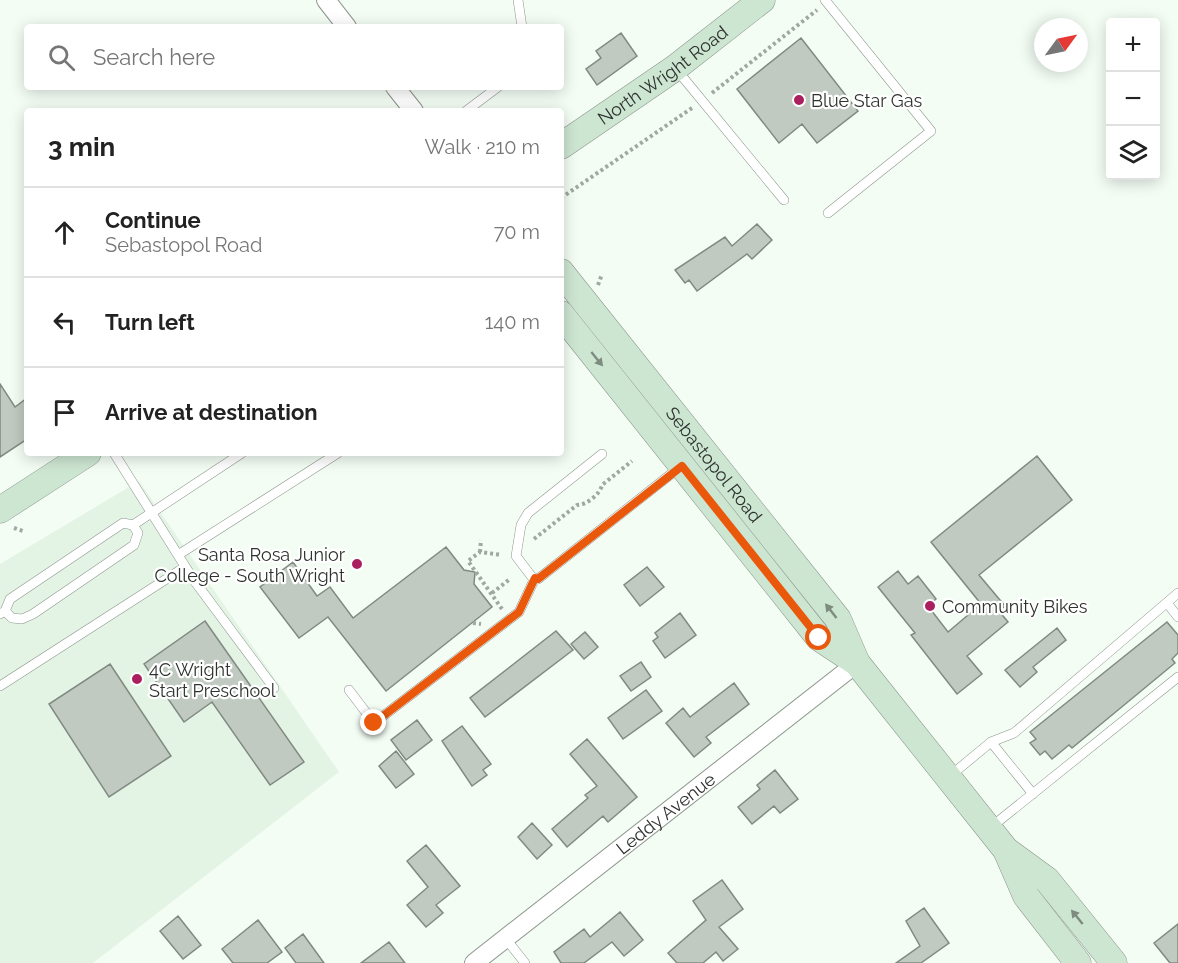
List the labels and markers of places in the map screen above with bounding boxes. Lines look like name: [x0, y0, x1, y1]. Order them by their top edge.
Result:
place label: Blue Star Gas: [811, 90, 923, 111]
marker: Blue Star Gas: [792, 93, 806, 107]
place label: Santa Rosa Junior College - South Wright: [154, 544, 346, 586]
marker: Santa Rosa Junior College - South Wright: [350, 557, 364, 571]
place label: Community Bikes: [942, 596, 1088, 617]
marker: Community Bikes: [923, 599, 937, 613]
place label: 4C Wright Start Preschool: [149, 659, 276, 701]
marker: 4C Wright Start Preschool: [130, 672, 144, 686]

